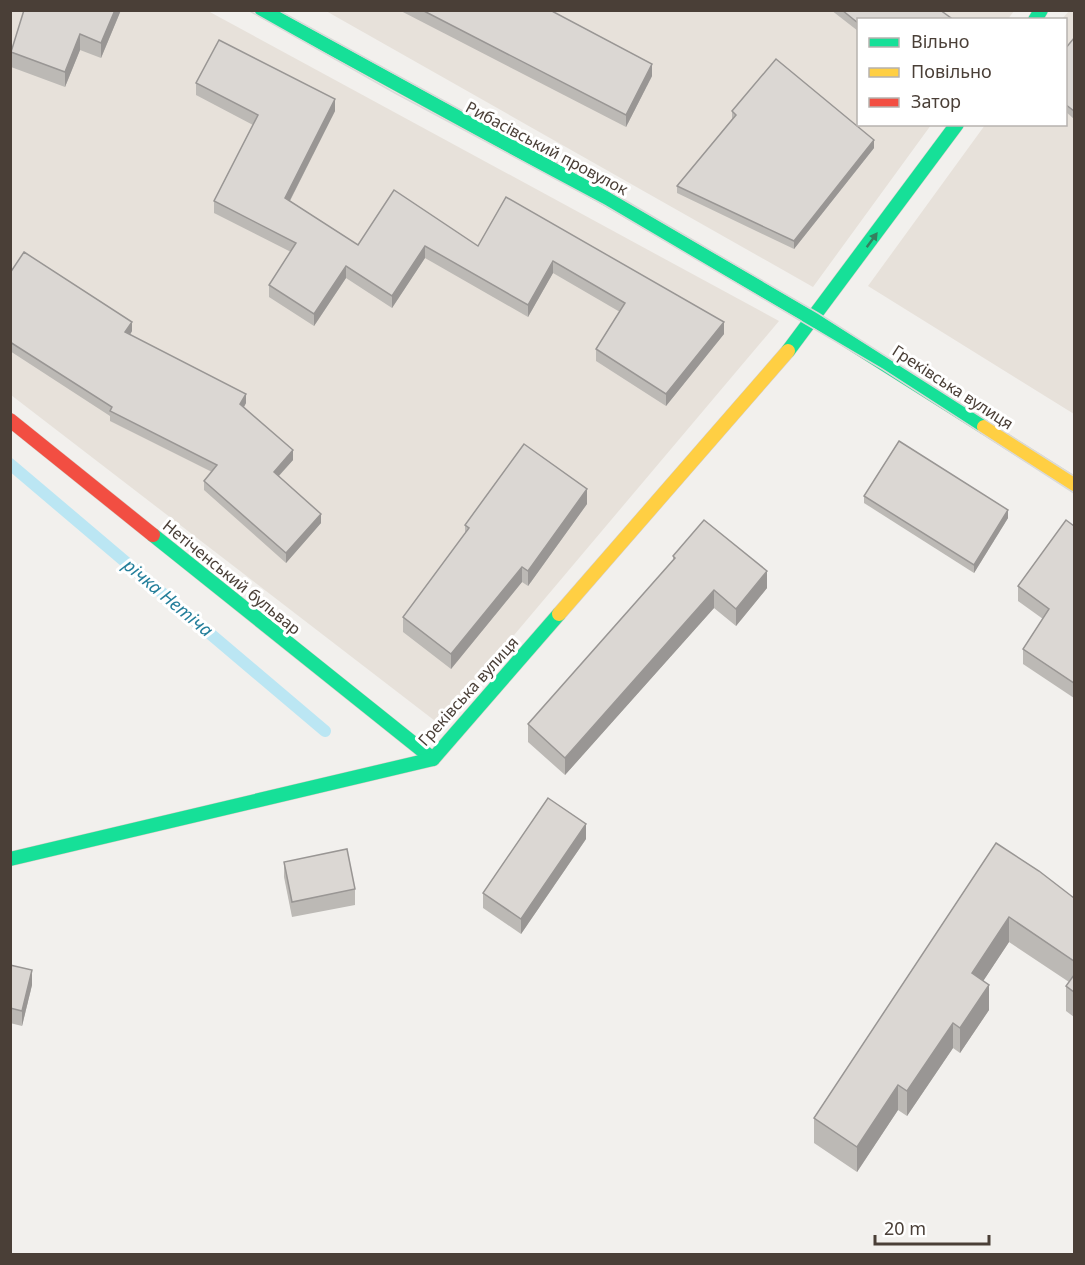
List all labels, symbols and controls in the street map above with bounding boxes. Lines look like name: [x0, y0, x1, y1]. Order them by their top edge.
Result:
legend: [857, 18, 1067, 126]
text: Вільно: [911, 29, 969, 53]
text: Повільно: [911, 59, 992, 83]
text: Затор: [911, 89, 961, 113]
street label: Рибасівський провулок: [462, 96, 632, 200]
one-way arrow: [866, 233, 878, 249]
street label: Греківська вулиця: [888, 340, 1018, 434]
street label: Нетіченський бульвар: [158, 514, 306, 640]
water label: річка Нетіча: [118, 552, 218, 642]
street label: Греківська вулиця: [413, 632, 523, 750]
scale bar: [875, 1208, 989, 1246]
text: 20 m: [884, 1216, 926, 1240]

